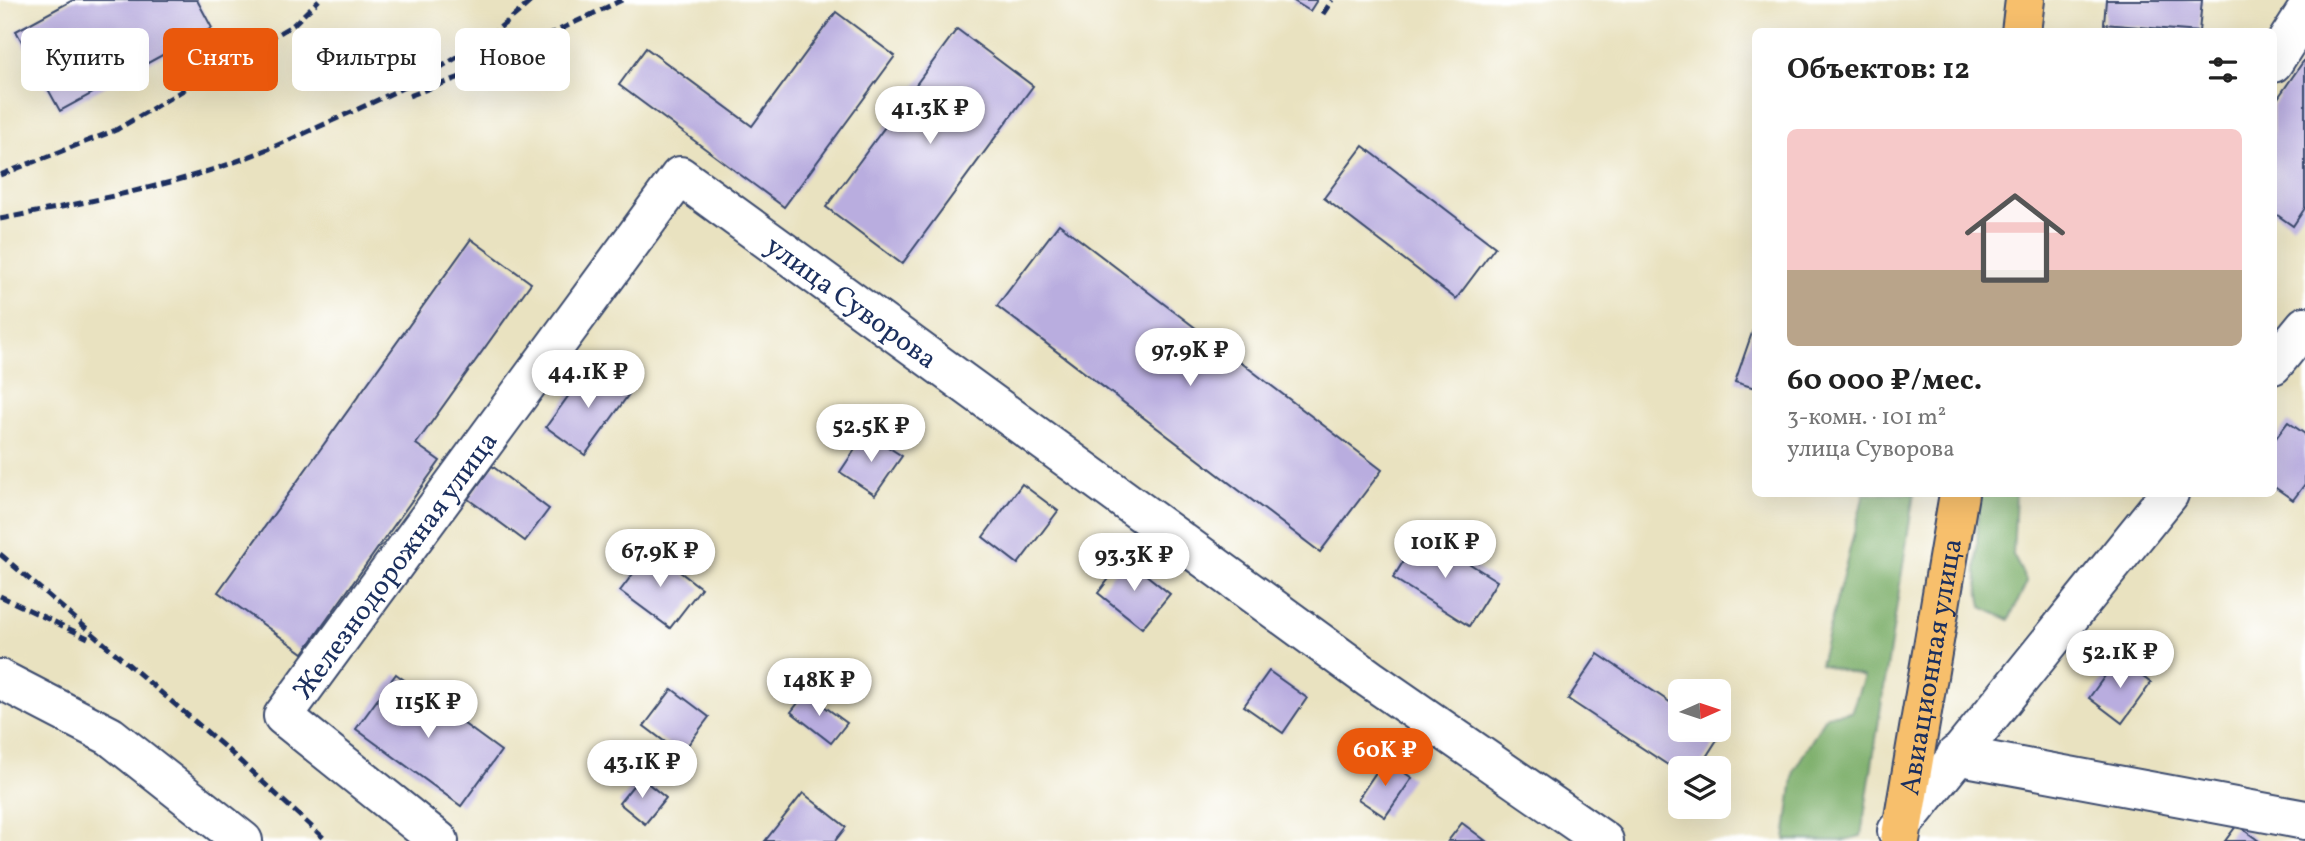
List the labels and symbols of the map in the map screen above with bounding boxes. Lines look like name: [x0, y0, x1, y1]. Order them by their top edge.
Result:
pin: 41.3K ₽: [865, 86, 995, 146]
street label: улица Суворова: [757, 228, 945, 379]
pin: 97.9K ₽: [1125, 328, 1255, 388]
pin: 44.1K ₽: [523, 350, 653, 410]
pin: 52.5K ₽: [806, 405, 936, 464]
street label: Железнодорожная улица: [285, 424, 508, 708]
pin: 101K ₽: [1388, 520, 1502, 580]
pin: 67.9K ₽: [595, 530, 725, 589]
pin: 93.3K ₽: [1069, 534, 1199, 593]
street label: Авиационная улица: [1891, 536, 1973, 798]
pin: 52.1K ₽: [2055, 630, 2185, 690]
pin: 148K ₽: [762, 658, 876, 718]
north arrow: [1668, 679, 1731, 742]
pin: 115K ₽: [371, 680, 485, 740]
pin: 60K ₽: [1336, 728, 1434, 788]
pin: 43.1K ₽: [577, 740, 707, 800]

